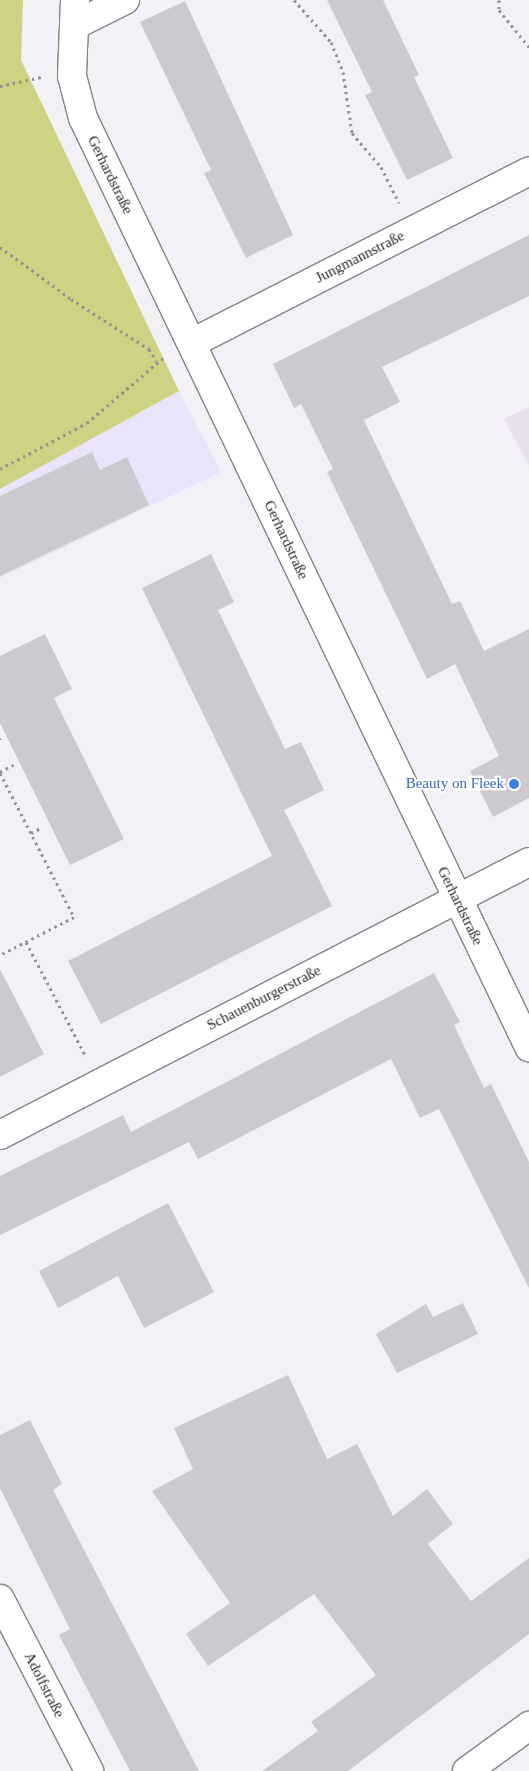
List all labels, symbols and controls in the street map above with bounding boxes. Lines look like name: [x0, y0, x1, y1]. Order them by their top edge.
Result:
street label: Gerhardstraße: [83, 133, 137, 217]
street label: Jungmannstraße: [312, 227, 408, 287]
street label: Gerhardstraße: [260, 498, 312, 582]
place label: Beauty on Fleek: [406, 775, 504, 793]
marker: Beauty on Fleek: [508, 778, 520, 790]
street label: Gerhardstraße: [433, 864, 487, 948]
street label: Schauenburgerstraße: [204, 961, 324, 1035]
street label: Adolfstraße: [20, 1649, 68, 1721]

